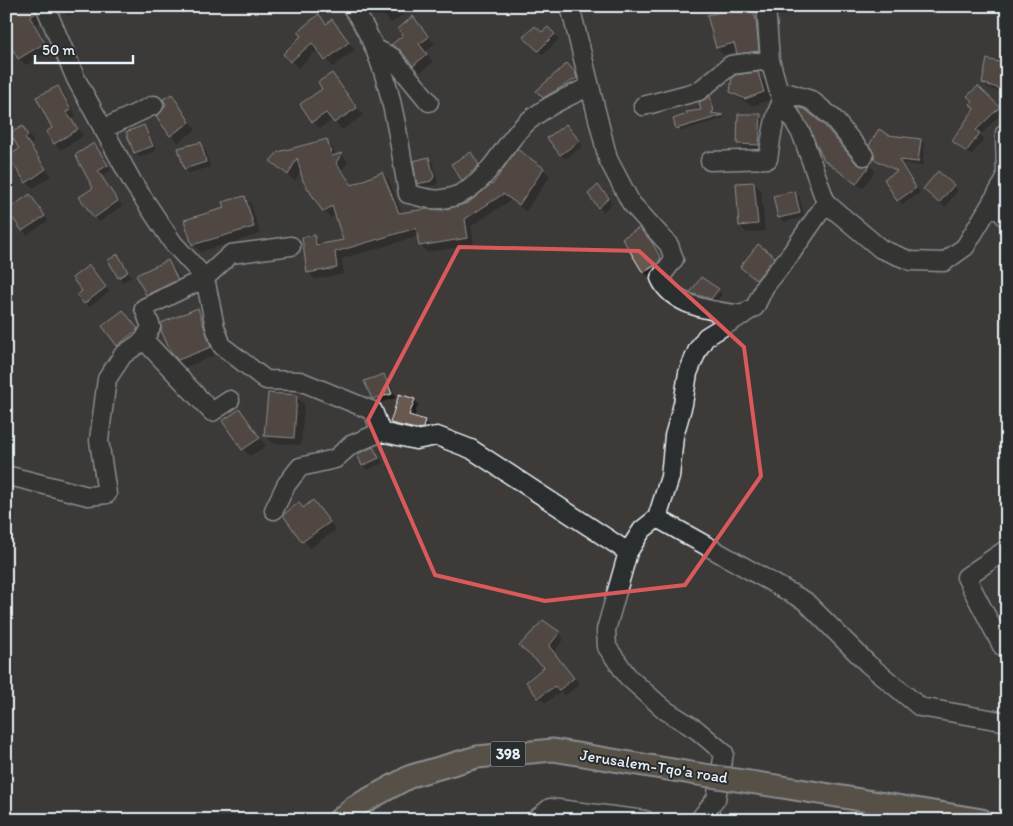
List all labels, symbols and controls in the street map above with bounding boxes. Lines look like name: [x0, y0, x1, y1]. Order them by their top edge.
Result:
scale bar: [35, 32, 132, 64]
text: 50 m: [42, 41, 75, 59]
road number: 398: [490, 742, 526, 766]
street label: Jerusalem-Tqo'a road: [579, 745, 729, 787]

